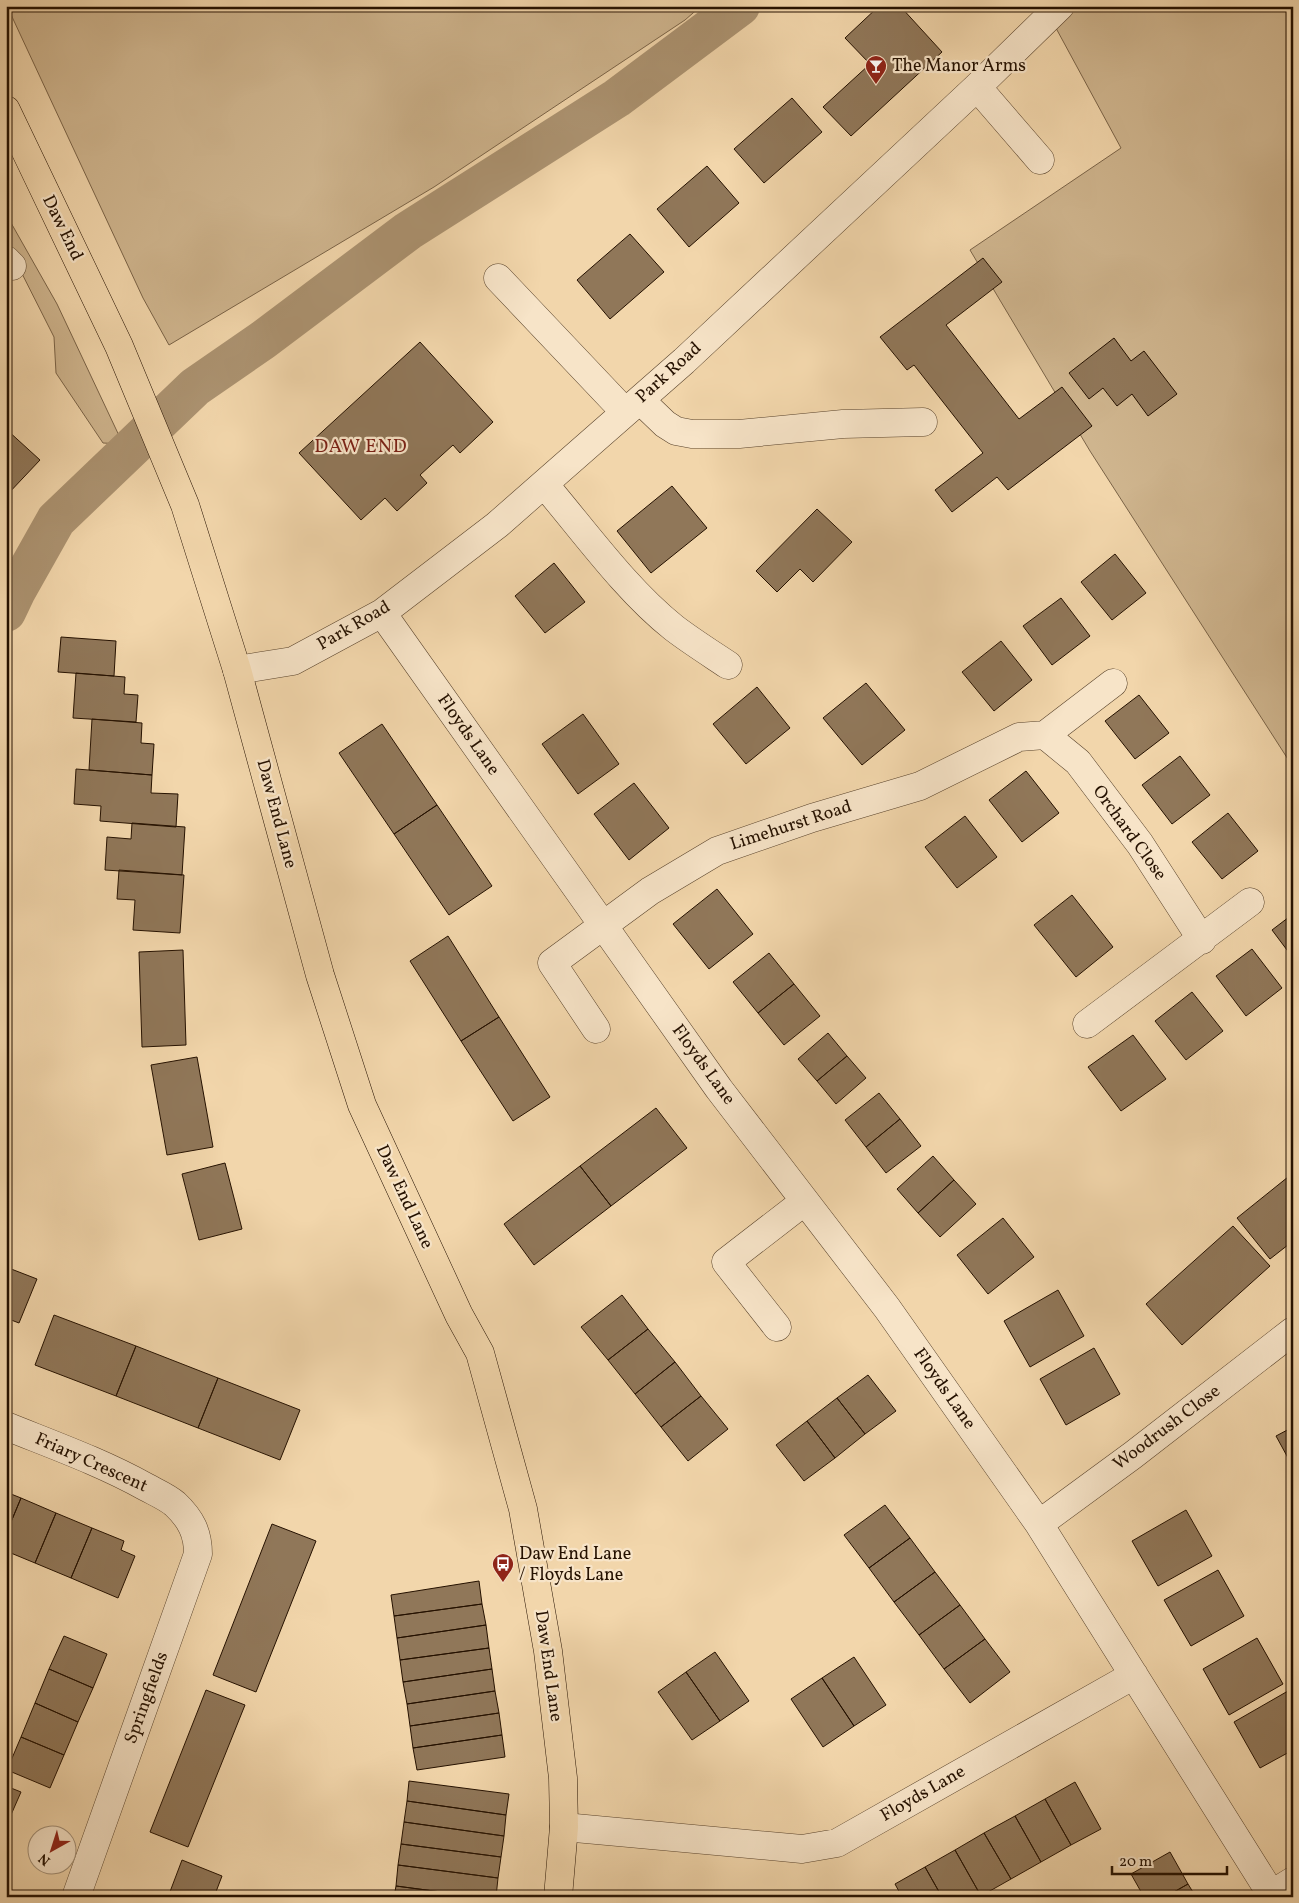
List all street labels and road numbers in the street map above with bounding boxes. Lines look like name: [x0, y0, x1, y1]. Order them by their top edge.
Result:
street label: Daw End: [35, 191, 89, 265]
street label: Park Road: [631, 337, 707, 409]
street label: Park Road: [313, 595, 395, 657]
street label: Floyds Lane: [431, 689, 505, 781]
street label: Daw End Lane: [249, 757, 303, 871]
street label: Orchard Close: [1086, 780, 1172, 886]
street label: Limehurst Road: [727, 795, 855, 857]
street label: Floyds Lane: [665, 1020, 741, 1110]
street label: Daw End Lane: [369, 1141, 439, 1253]
street label: Floyds Lane: [907, 1343, 981, 1435]
street label: Woodrush Close: [1108, 1379, 1226, 1477]
street label: Friary Crescent: [31, 1427, 151, 1499]
street label: Daw End Lane: [528, 1609, 568, 1723]
street label: Springfields: [119, 1649, 175, 1747]
street label: Floyds Lane: [876, 1760, 970, 1828]

